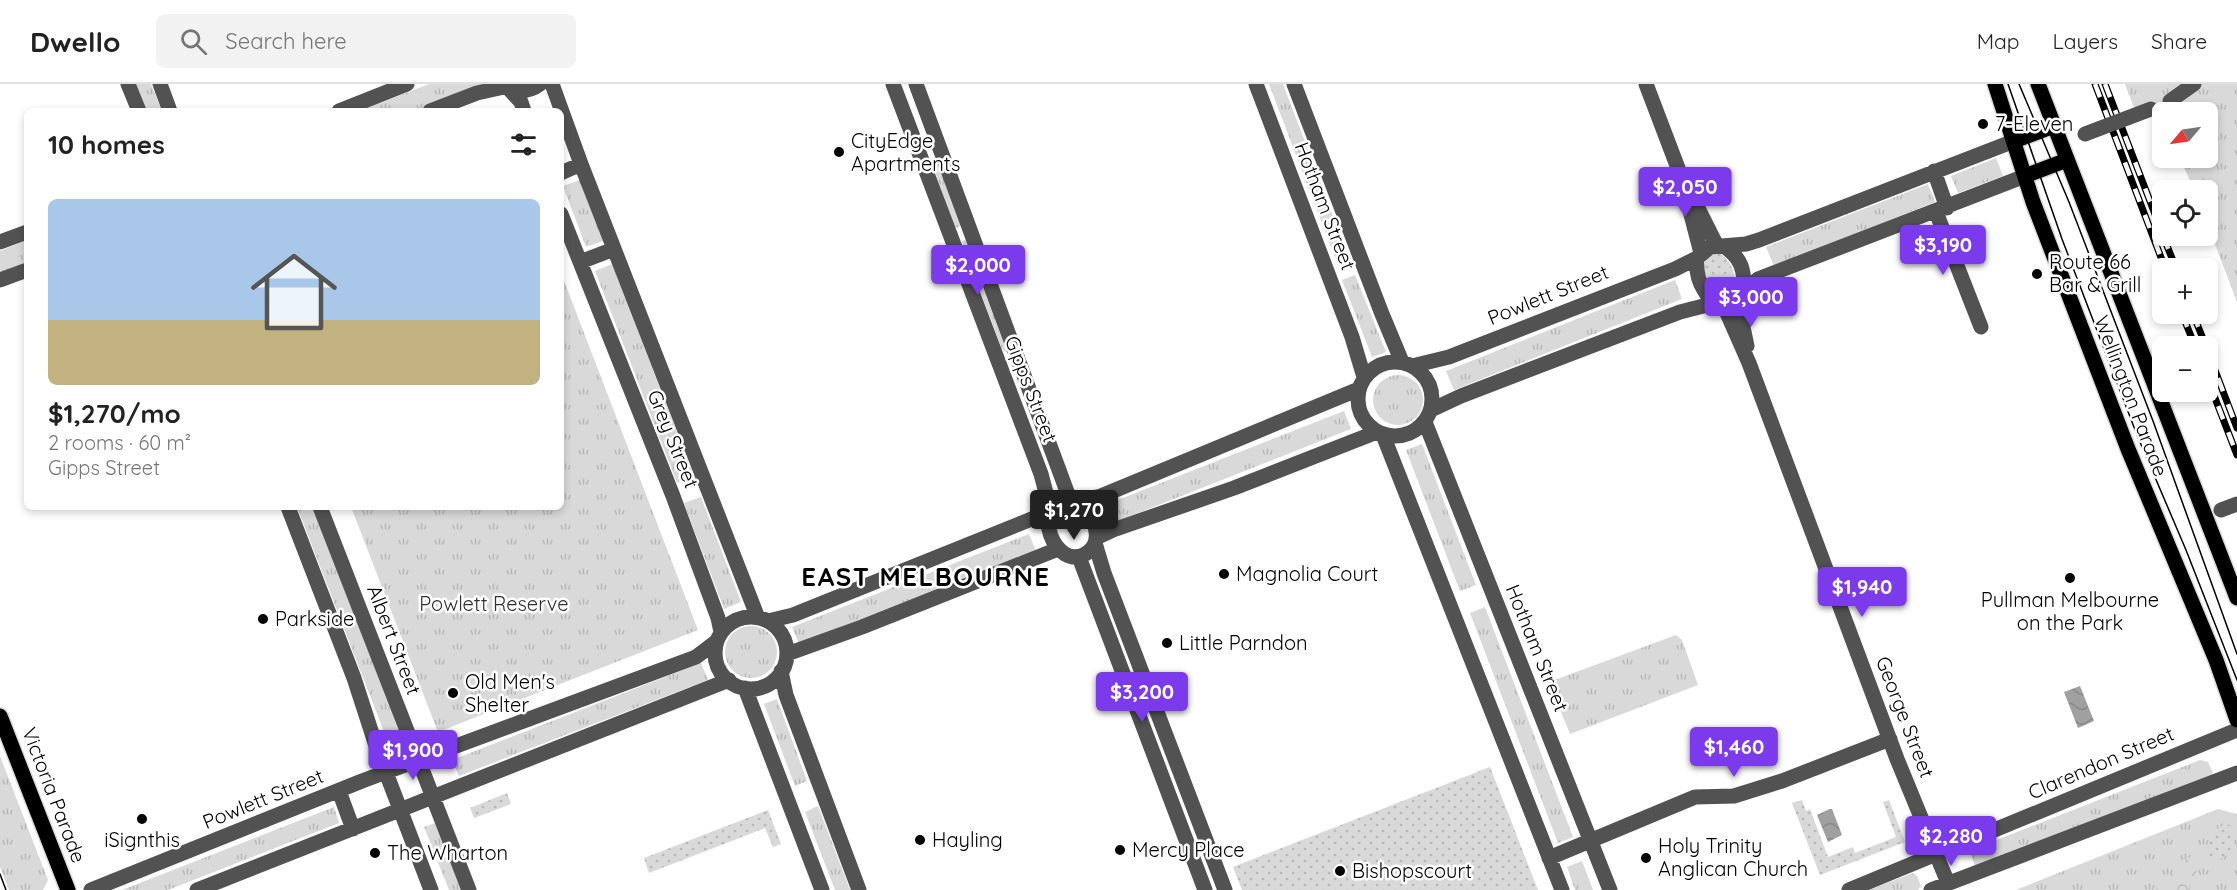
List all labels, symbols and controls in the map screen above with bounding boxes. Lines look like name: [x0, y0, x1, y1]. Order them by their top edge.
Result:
search box: [156, 14, 576, 68]
text: Dwello: [30, 24, 120, 59]
icon: search: [177, 25, 210, 58]
text: Search here: [225, 27, 347, 55]
text: Map: [1977, 28, 2020, 54]
text: Layers: [2053, 28, 2118, 54]
text: Share: [2151, 28, 2207, 54]
north arrow: [2152, 102, 2218, 168]
map controls: [2152, 102, 2218, 402]
place label: 7-Eleven: [1995, 111, 2073, 136]
marker: 7-Eleven: [1976, 117, 1990, 131]
text: 10 homes: [48, 128, 165, 161]
icon: filters: [507, 128, 540, 161]
place label: CityEdge Apartments: [851, 128, 960, 176]
street label: Hotham Street: [1290, 138, 1361, 274]
marker: CityEdge Apartments: [832, 145, 846, 159]
pin: $2,050: [1636, 167, 1734, 218]
text: $2,050: [1653, 174, 1717, 199]
button: locate: [2152, 180, 2218, 246]
pin: $3,190: [1894, 225, 1992, 276]
text: $3,190: [1914, 232, 1972, 257]
icon: home: [240, 238, 348, 346]
pin: $2,000: [929, 245, 1027, 296]
place label: Route 66 Bar & Grill: [2049, 249, 2141, 297]
text: $2,000: [945, 252, 1011, 277]
button: +: [2152, 258, 2218, 324]
street label: Powlett Street: [1484, 259, 1612, 330]
marker: Route 66 Bar & Grill: [2030, 267, 2044, 281]
pin: $3,000: [1702, 277, 1800, 328]
text: $3,000: [1718, 284, 1784, 309]
street label: Wellington Parade: [2089, 312, 2174, 480]
street label: Gipps Street: [1000, 332, 1063, 446]
button: −: [2152, 336, 2218, 402]
street label: Grey Street: [642, 386, 705, 492]
text: $1,270/mo: [48, 397, 181, 430]
text: 2 rooms · 60 m²: [48, 430, 191, 455]
text: Gipps Street: [48, 455, 160, 480]
pin: $1,270: [1025, 490, 1123, 541]
text: $1,270: [1044, 497, 1104, 522]
district label: EAST MELBOURNE: [801, 560, 1051, 593]
place label: Magnolia Court: [1236, 561, 1378, 586]
marker: Magnolia Court: [1217, 567, 1231, 581]
pin: $1,940: [1813, 567, 1911, 618]
marker: Pullman Melbourne on the Park: [2063, 571, 2077, 585]
text: $1,940: [1832, 574, 1892, 599]
street label: Hotham Street: [1501, 580, 1574, 715]
street label: Albert Street: [362, 581, 427, 698]
place label: Pullman Melbourne on the Park: [1981, 587, 2159, 635]
park label: Powlett Reserve: [419, 591, 569, 616]
place label: Parkside: [275, 606, 354, 631]
marker: Parkside: [256, 612, 270, 626]
place label: Little Parndon: [1179, 630, 1308, 655]
marker: Little Parndon: [1160, 636, 1174, 650]
street label: George Street: [1871, 653, 1940, 781]
place label: Old Men's Shelter: [465, 669, 555, 717]
pin: $3,200: [1093, 672, 1191, 723]
text: $3,200: [1110, 679, 1174, 704]
marker: Old Men's Shelter: [446, 686, 460, 700]
street label: Clarendon Street: [2024, 721, 2178, 804]
street label: Victoria Parade: [17, 723, 92, 866]
pin: $1,460: [1685, 727, 1783, 778]
pin: $1,900: [364, 730, 462, 781]
text: $1,460: [1704, 734, 1764, 759]
text: $1,900: [382, 737, 444, 762]
street label: Powlett Street: [199, 763, 327, 834]
marker: iSignthis: [135, 812, 149, 826]
pin: $2,280: [1902, 816, 2000, 867]
text: $2,280: [1919, 823, 1983, 848]
place label: iSignthis: [104, 827, 180, 852]
place label: Hayling: [932, 827, 1003, 852]
marker: Hayling: [913, 833, 927, 847]
place label: Holy Trinity Anglican Church: [1658, 833, 1808, 881]
place label: Mercy Place: [1132, 837, 1245, 862]
place label: The Wharton: [387, 840, 508, 865]
marker: Mercy Place: [1113, 843, 1127, 857]
marker: The Wharton: [368, 846, 382, 860]
marker: Holy Trinity Anglican Church: [1639, 851, 1653, 865]
place label: Bishopscourt: [1352, 858, 1472, 883]
marker: Bishopscourt: [1333, 864, 1347, 878]

